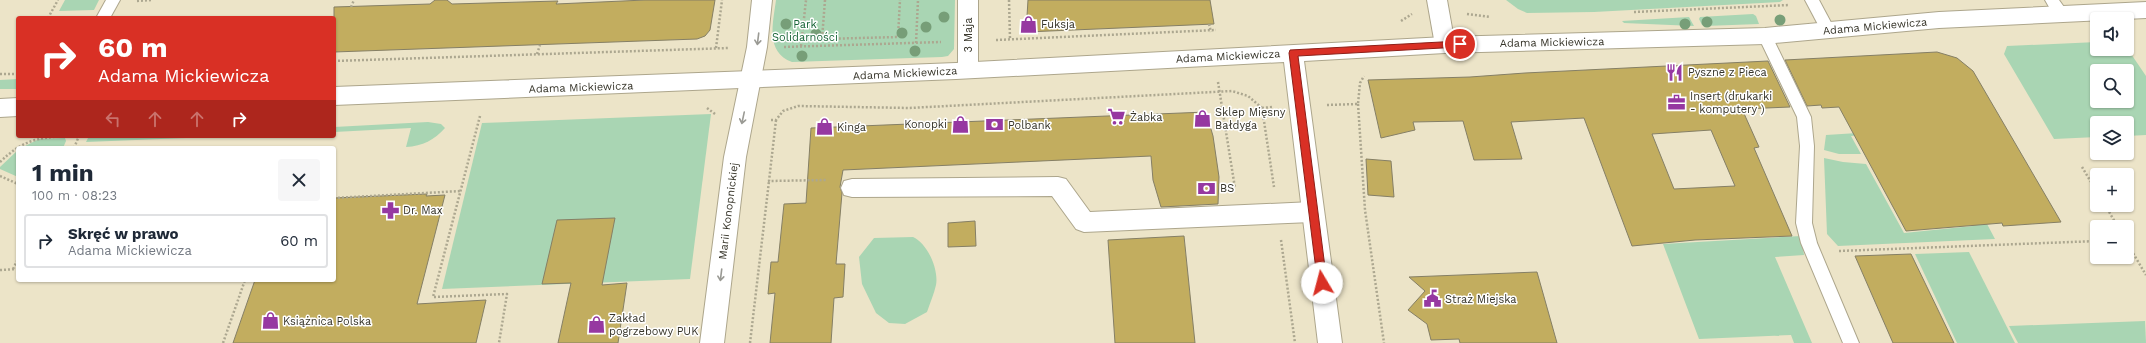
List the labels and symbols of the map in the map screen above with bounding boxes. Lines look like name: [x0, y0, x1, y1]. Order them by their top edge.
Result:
shop icon: Fuksja: [1018, 14, 1038, 34]
street label: Adama Mickiewicza: [1822, 15, 1928, 38]
park label: Park Solidarności: [772, 18, 838, 44]
street label: 3 Maja: [962, 18, 975, 52]
place label: Fuksja: [1041, 18, 1075, 31]
pin: [1443, 27, 1477, 61]
one-way arrow: [754, 32, 761, 45]
street label: Adama Mickiewicza: [1500, 35, 1604, 50]
street label: Adama Mickiewicza: [1175, 47, 1281, 66]
restaurant icon: Pyszne z Pieca: [1665, 62, 1685, 82]
street label: Adama Mickiewicza: [852, 64, 958, 83]
place label: Pyszne z Pieca: [1688, 66, 1767, 79]
street label: Adama Mickiewicza: [528, 79, 634, 96]
place label: Insert (drukarki - komputery ): [1690, 90, 1772, 116]
office icon: Insert (drukarki - komputery ): [1667, 92, 1687, 112]
place label: Sklep Mięsny Bałdyga: [1215, 106, 1286, 132]
supermarket icon: Żabka: [1107, 107, 1127, 127]
shop icon: Sklep Mięsny Bałdyga: [1192, 108, 1212, 128]
place label: Żabka: [1130, 110, 1162, 124]
one-way arrow: [738, 111, 746, 124]
shop icon: Konopki: [950, 114, 970, 134]
bank icon: Polbank: [985, 115, 1005, 135]
shop icon: Kinga: [814, 117, 834, 137]
place label: Konopki: [904, 118, 947, 131]
place label: Polbank: [1008, 119, 1051, 132]
place label: Kinga: [837, 121, 866, 134]
street label: Marii Konopnickiej: [716, 162, 741, 260]
bank icon: BS: [1197, 178, 1217, 198]
place label: BS: [1220, 182, 1234, 195]
pharmacy icon: Dr. Max: [380, 200, 400, 220]
place label: Dr. Max: [403, 204, 443, 217]
position arrow: [1301, 262, 1343, 304]
one-way arrow: [717, 268, 725, 281]
public building icon: Straż Miejska: [1422, 289, 1442, 309]
place label: Straż Miejska: [1445, 293, 1517, 306]
shop icon: Książnica Polska: [260, 311, 280, 331]
place label: Zakład pogrzebowy PUK: [609, 312, 698, 338]
shop icon: Zakład pogrzebowy PUK: [586, 314, 606, 334]
place label: Książnica Polska: [283, 315, 371, 328]

